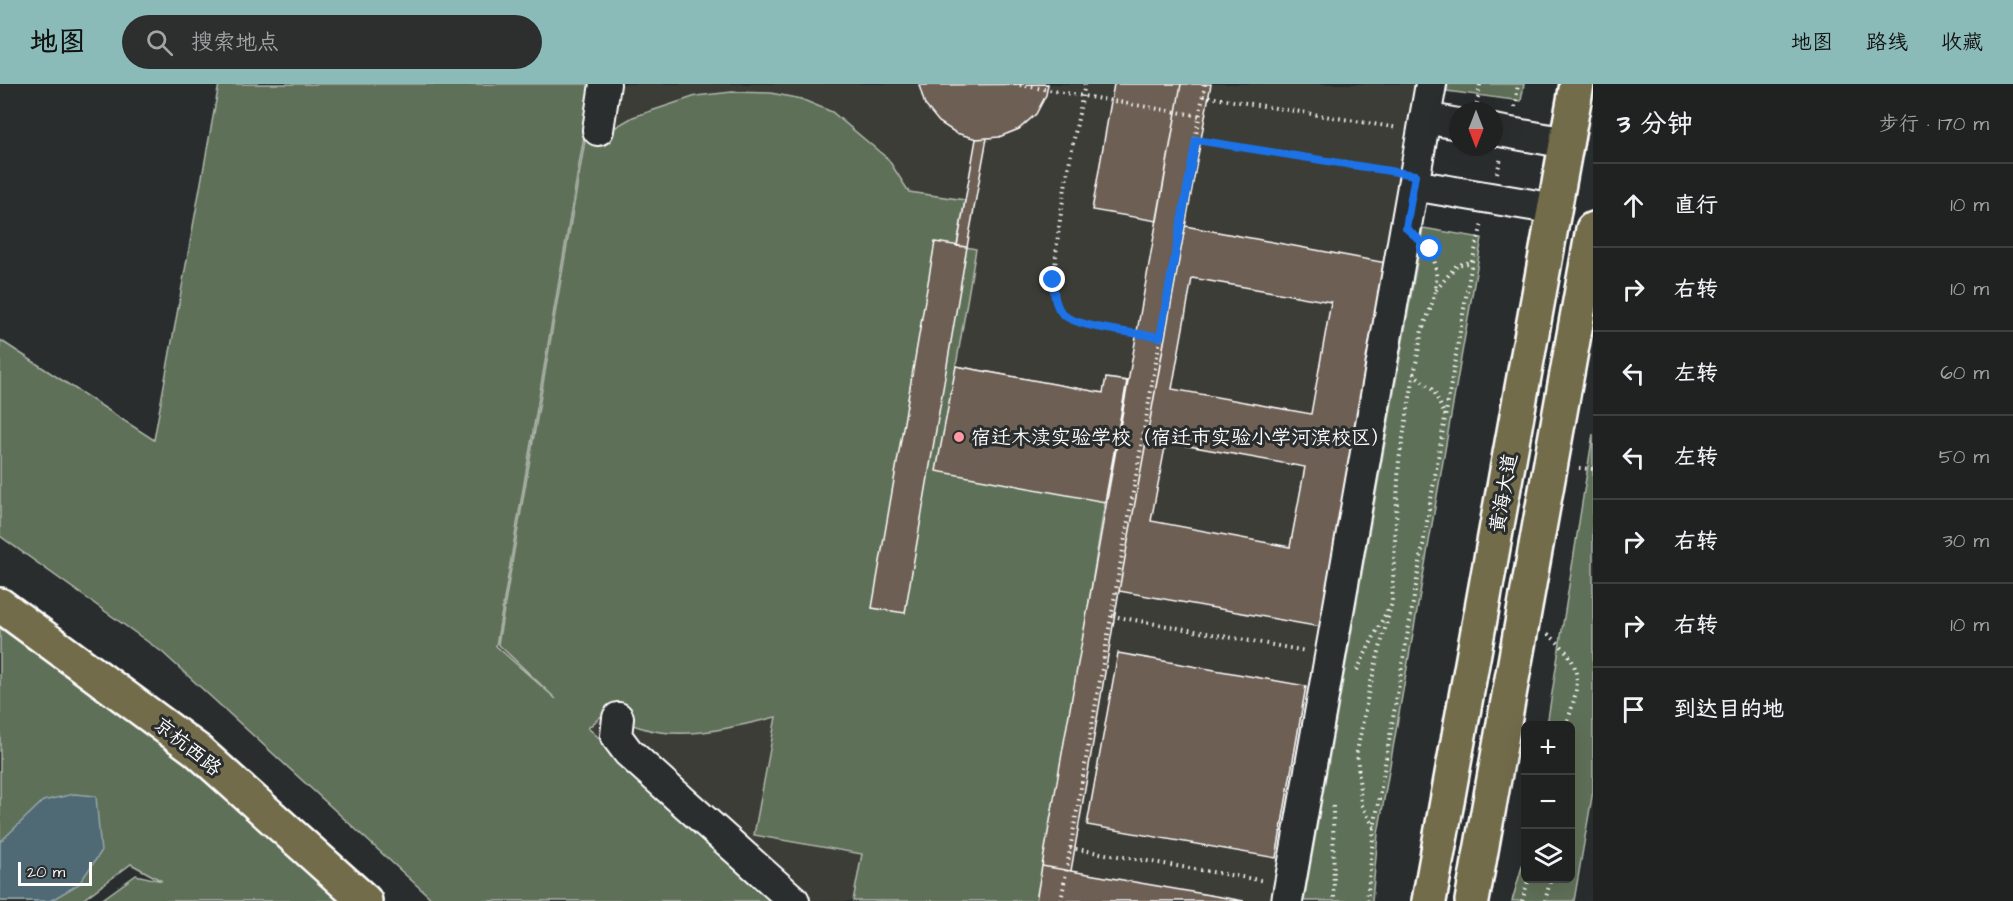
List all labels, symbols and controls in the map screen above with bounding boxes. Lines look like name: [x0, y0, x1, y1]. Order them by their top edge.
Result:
search box: [122, 15, 542, 69]
text: 地图: [30, 23, 86, 62]
icon: search: [143, 26, 176, 59]
text: 搜索地点: [191, 27, 279, 58]
text: 地图: [1791, 28, 1833, 57]
text: 路线: [1866, 28, 1908, 57]
text: 收藏: [1941, 28, 1983, 57]
north arrow: [1449, 102, 1503, 156]
text: 3 分钟: [1617, 106, 1693, 142]
text: 步行 · 170 m: [1879, 110, 1989, 138]
icon: ahead: [1617, 189, 1650, 222]
text: 直行: [1674, 190, 1718, 221]
text: 10 m: [1950, 191, 1989, 219]
route start: [1416, 235, 1442, 261]
route end: [1039, 266, 1065, 292]
icon: right: [1617, 273, 1650, 306]
text: 右转: [1674, 274, 1718, 305]
text: 10 m: [1950, 275, 1989, 303]
icon: left: [1617, 357, 1650, 390]
text: 左转: [1674, 358, 1718, 389]
text: 60 m: [1940, 359, 1989, 387]
place label: 宿迁木渎实验学校（宿迁市实验小学河滨校区）: [971, 424, 1391, 452]
marker: 宿迁木渎实验学校（宿迁市实验小学河滨校区）: [952, 430, 966, 444]
icon: left: [1617, 441, 1650, 474]
text: 左转: [1674, 442, 1718, 473]
text: 50 m: [1939, 443, 1989, 471]
street label: 黄海大道: [1483, 451, 1525, 535]
icon: right: [1617, 525, 1650, 558]
text: 右转: [1674, 526, 1718, 557]
text: 30 m: [1943, 527, 1989, 555]
icon: right: [1617, 609, 1650, 642]
text: 右转: [1674, 610, 1718, 641]
text: 10 m: [1950, 611, 1989, 639]
icon: arrive: [1617, 693, 1650, 726]
text: 到达目的地: [1674, 694, 1784, 725]
street label: 京杭西路: [147, 711, 228, 783]
map controls: [1521, 721, 1575, 883]
button: +: [1521, 721, 1575, 775]
button: −: [1521, 775, 1575, 829]
button: layers: [1521, 829, 1575, 883]
scale bar: [18, 859, 92, 886]
text: 20 m: [27, 861, 65, 883]

